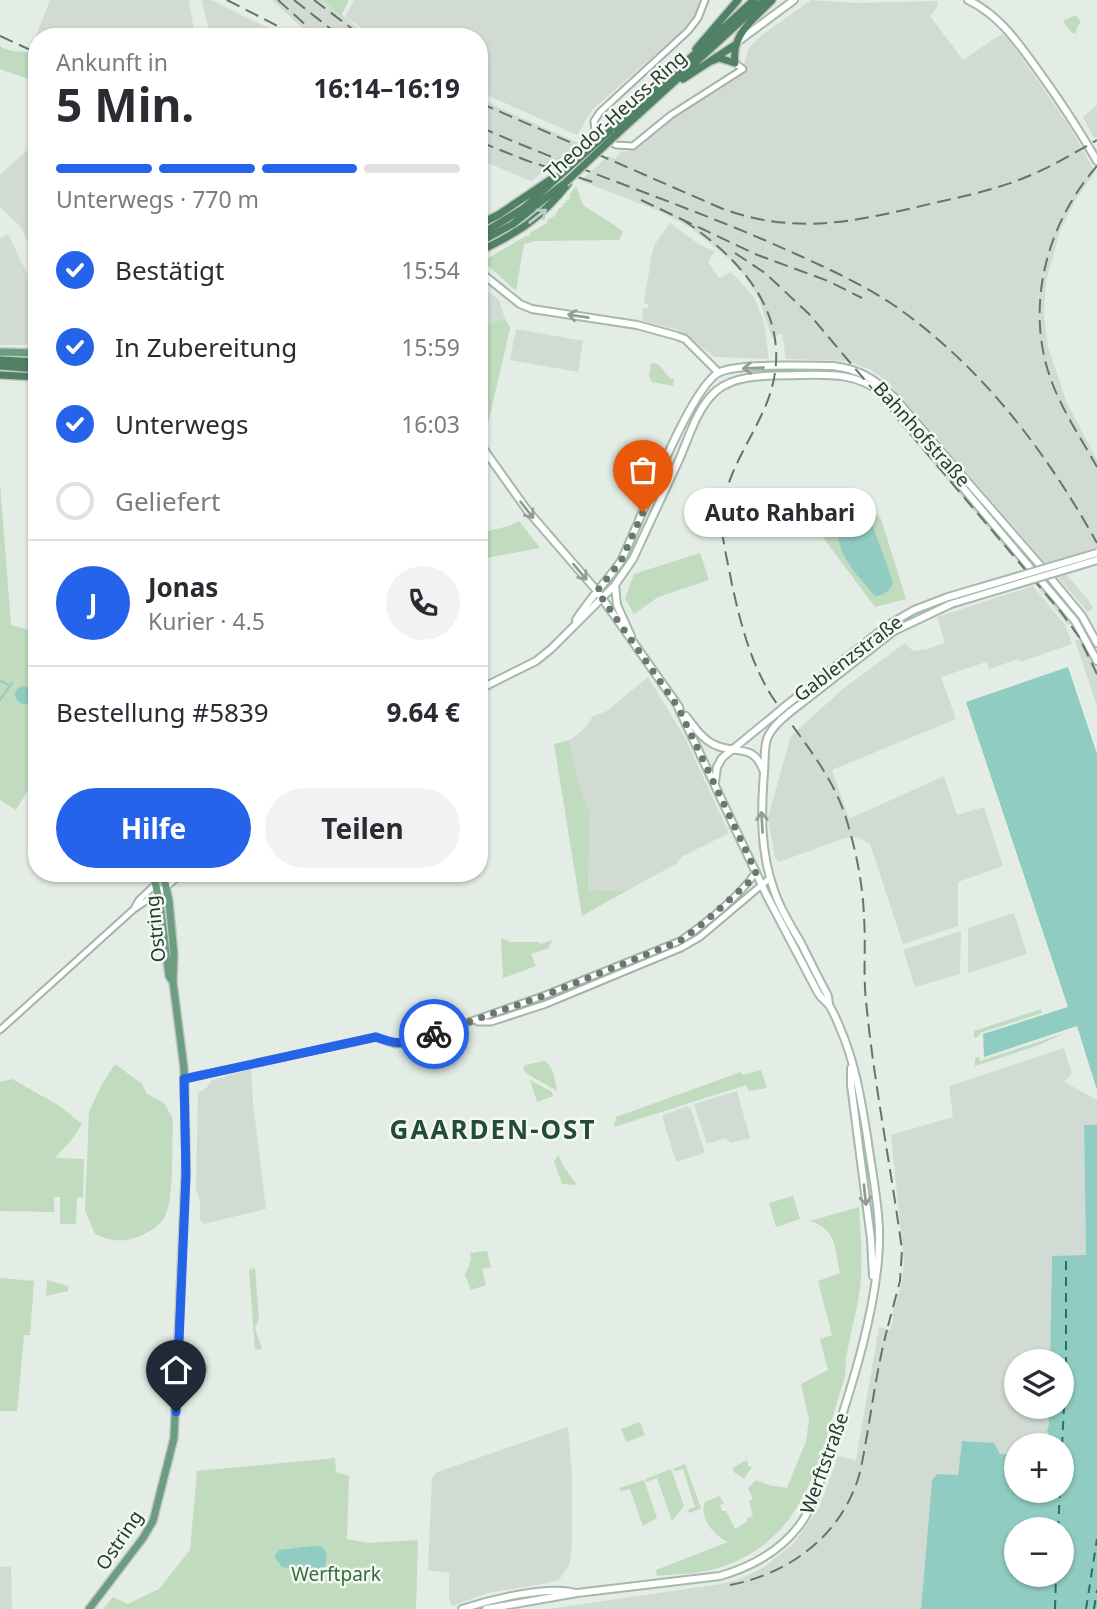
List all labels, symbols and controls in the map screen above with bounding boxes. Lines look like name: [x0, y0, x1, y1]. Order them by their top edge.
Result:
street label: Theodor-Heuss-Ring: [538, 44, 692, 186]
text: Ankunft in: [56, 46, 168, 78]
text: 16:14–16:19: [313, 70, 460, 106]
text: 5 Min.: [56, 73, 194, 135]
text: Unterwegs · 770 m: [56, 183, 259, 215]
one-way arrow: [529, 209, 547, 224]
icon: check: [56, 251, 94, 289]
text: Bestätigt: [115, 252, 224, 288]
text: 15:54: [401, 254, 460, 286]
one-way arrow: [567, 309, 590, 322]
icon: check: [56, 328, 94, 366]
text: In Zubereitung: [115, 329, 297, 365]
text: 15:59: [401, 331, 460, 363]
one-way arrow: [741, 361, 764, 374]
street label: Bahnhofstraße: [868, 376, 976, 492]
icon: check: [56, 405, 94, 443]
text: Unterwegs: [115, 406, 248, 442]
text: 16:03: [401, 408, 460, 440]
pin: [613, 440, 673, 512]
icon: bag: [624, 451, 662, 489]
text: Geliefert: [115, 483, 220, 519]
callout: Auto Rahbari: [685, 488, 878, 536]
text: Auto Rahbari: [705, 496, 855, 528]
one-way arrow: [520, 500, 535, 519]
one-way arrow: [572, 563, 588, 581]
button: phone: [386, 566, 460, 640]
text: Jonas: [148, 569, 218, 605]
text: J: [89, 585, 97, 621]
text: Kurier · 4.5: [148, 605, 265, 637]
street label: Gablenzstraße: [789, 609, 907, 707]
text: Bestellung #5839: [56, 694, 269, 730]
text: 9.64 €: [386, 694, 460, 730]
button: Hilfe: [56, 788, 251, 868]
button: Teilen: [265, 788, 460, 868]
one-way arrow: [755, 811, 768, 834]
street label: Ostring: [139, 894, 171, 964]
courier: [399, 999, 469, 1069]
icon: bike: [415, 1015, 453, 1053]
district label: GAARDEN-OST: [390, 1111, 596, 1147]
one-way arrow: [858, 1183, 871, 1206]
pin: [146, 1340, 206, 1412]
map controls: [1004, 1349, 1074, 1587]
button: layers: [1004, 1349, 1074, 1419]
icon: home: [157, 1351, 195, 1389]
street label: Werftstraße: [794, 1409, 854, 1517]
button: +: [1004, 1433, 1074, 1503]
street label: Ostring: [89, 1505, 149, 1575]
button: −: [1004, 1517, 1074, 1587]
park label: Werftpark: [291, 1561, 381, 1587]

